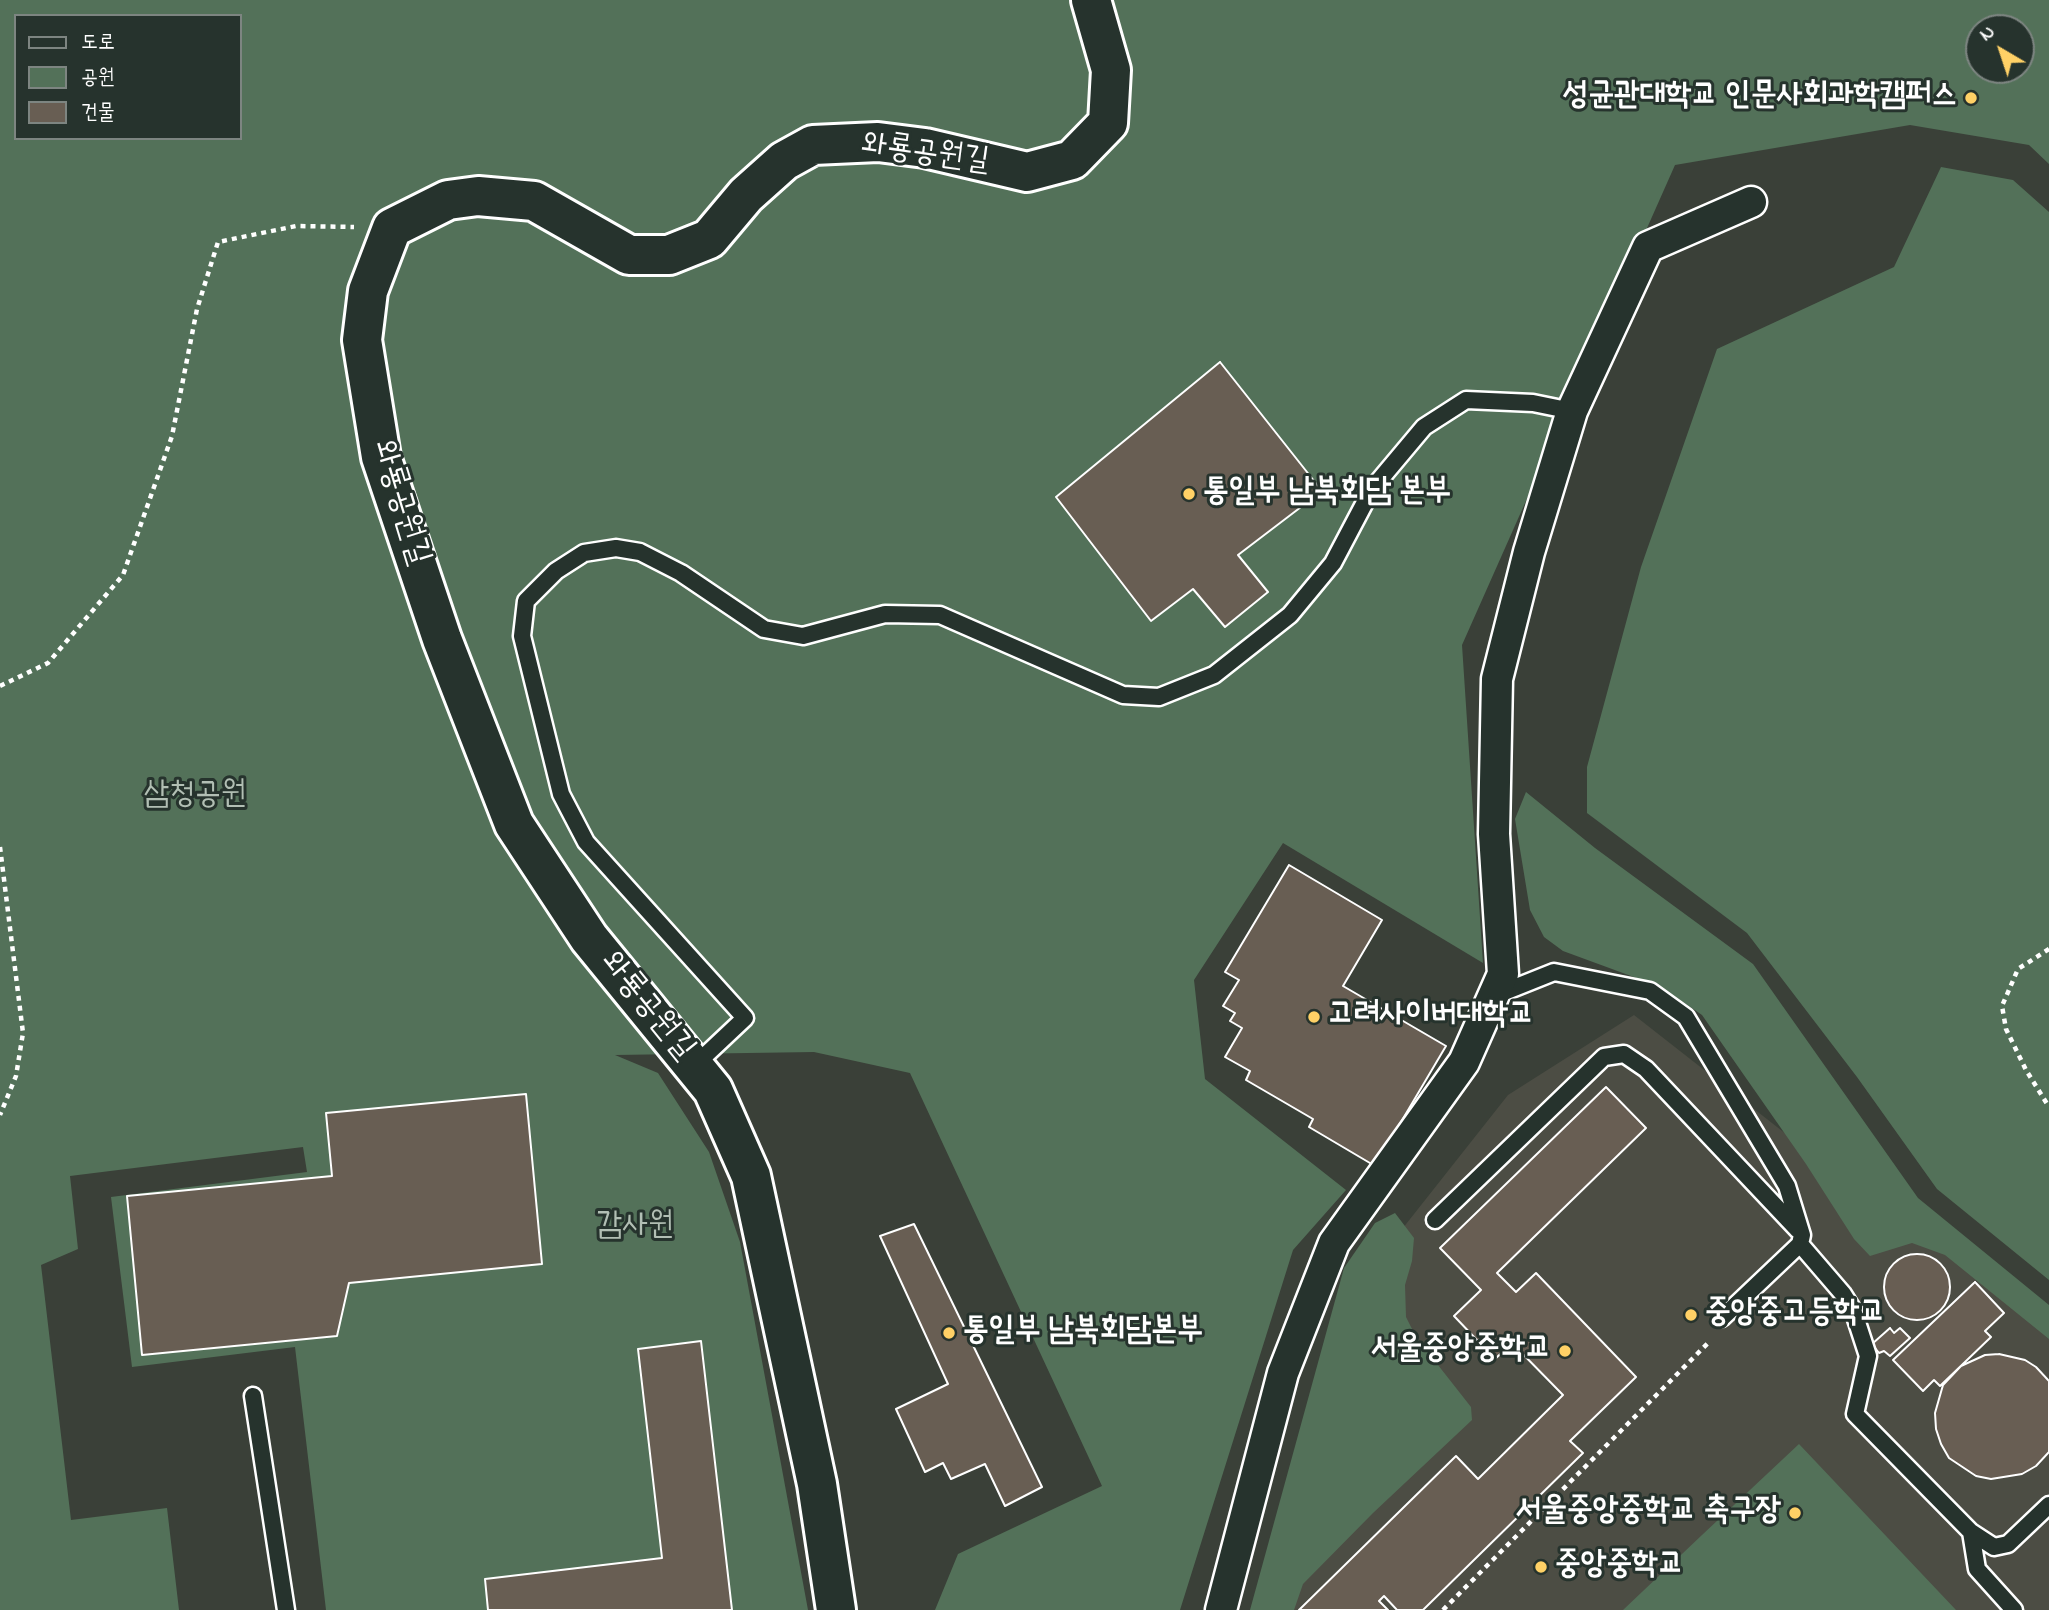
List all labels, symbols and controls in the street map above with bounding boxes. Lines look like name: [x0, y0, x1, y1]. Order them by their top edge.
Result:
legend: [14, 14, 242, 140]
north arrow: [1965, 14, 2035, 84]
text: N: [1974, 19, 2001, 48]
text: 도로: [81, 28, 115, 58]
text: 공원: [81, 63, 115, 93]
place label: 성균관대학교 인문사회과학캠퍼스: [1563, 79, 1957, 117]
marker: 성균관대학교 인문사회과학캠퍼스: [1963, 90, 1979, 106]
text: 건물: [81, 98, 115, 128]
street label: 와룡공원길: [859, 127, 991, 183]
street label: 와룡공원길: [362, 436, 436, 570]
place label: 통일부 남북회담 본부: [1203, 475, 1451, 513]
marker: 통일부 남북회담 본부: [1181, 486, 1197, 502]
park label: 삼청공원: [144, 778, 246, 816]
street label: 와룡공원길: [591, 945, 701, 1069]
place label: 고려사이버대학교: [1328, 998, 1534, 1036]
marker: 고려사이버대학교: [1306, 1009, 1322, 1025]
park label: 감사원: [596, 1209, 674, 1247]
place label: 중앙중고등학교: [1705, 1296, 1885, 1334]
marker: 중앙중고등학교: [1683, 1307, 1699, 1323]
place label: 통일부 남북회담본부: [963, 1314, 1203, 1352]
marker: 통일부 남북회담본부: [941, 1325, 957, 1341]
place label: 서울중앙중학교: [1371, 1332, 1551, 1370]
marker: 서울중앙중학교: [1557, 1343, 1573, 1359]
place label: 서울중앙중학교 축구장: [1516, 1494, 1781, 1532]
marker: 서울중앙중학교 축구장: [1787, 1505, 1803, 1521]
place label: 중앙중학교: [1555, 1548, 1684, 1586]
marker: 중앙중학교: [1533, 1559, 1549, 1575]

